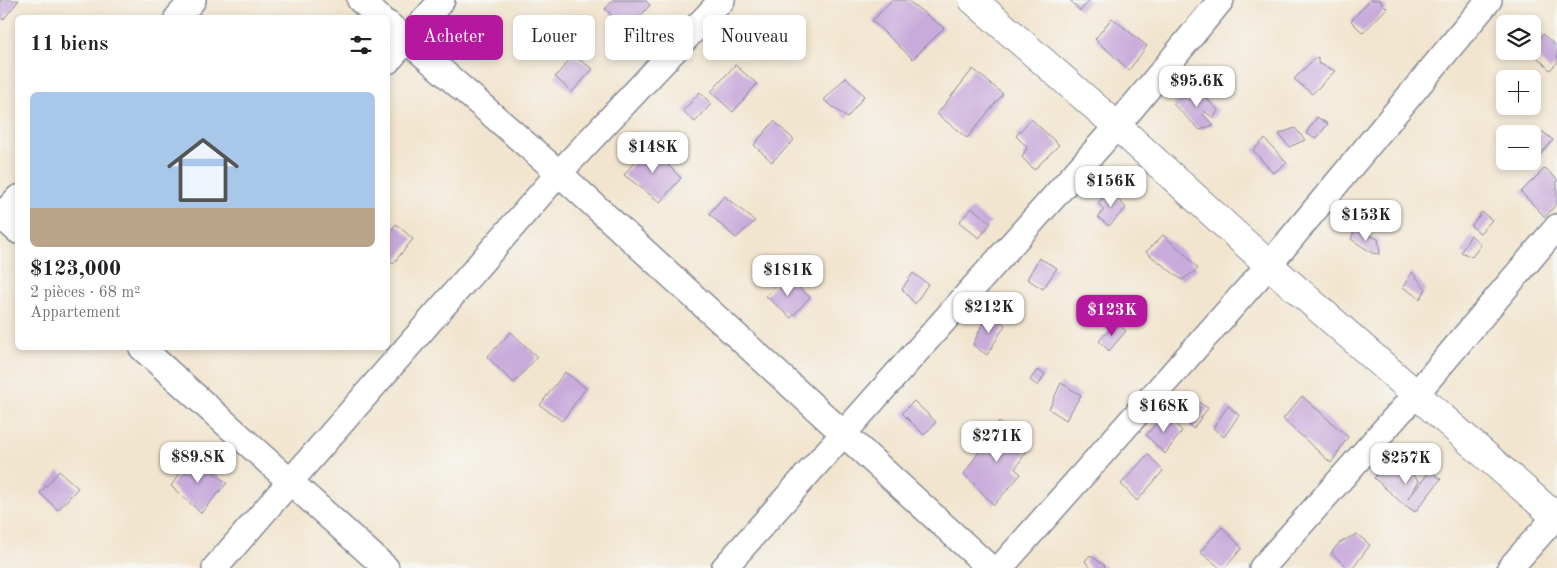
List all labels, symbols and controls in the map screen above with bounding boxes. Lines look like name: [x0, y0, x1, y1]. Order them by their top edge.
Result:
chip: Acheter: [405, 15, 503, 60]
chip: Louer: [513, 15, 595, 60]
chip: Filtres: [605, 15, 693, 60]
chip: Nouveau: [703, 15, 806, 60]
map controls: [1496, 15, 1541, 170]
button: layers: [1496, 15, 1541, 60]
icon: filters: [347, 31, 375, 59]
text: 11 biens: [30, 34, 108, 55]
pin: $95.6K: [1156, 66, 1238, 108]
button: +: [1496, 70, 1541, 115]
text: $95.6K: [1170, 74, 1224, 90]
icon: home: [158, 125, 248, 215]
button: −: [1496, 125, 1541, 170]
pin: $148K: [618, 132, 688, 174]
text: $148K: [628, 140, 678, 156]
pin: $156K: [1076, 166, 1146, 208]
text: $156K: [1086, 174, 1136, 190]
pin: $153K: [1331, 200, 1401, 242]
text: $153K: [1341, 208, 1391, 224]
pin: $181K: [753, 254, 823, 297]
text: $123,000: [30, 259, 121, 280]
text: $181K: [763, 263, 813, 279]
text: 2 pièces · 68 m²: [30, 285, 140, 301]
pin: $212K: [954, 292, 1024, 334]
pin: $123K: [1077, 294, 1147, 337]
text: $212K: [964, 300, 1014, 316]
text: $123K: [1087, 303, 1137, 319]
text: Appartement: [30, 305, 121, 321]
pin: $168K: [1129, 390, 1199, 433]
text: $168K: [1139, 399, 1189, 415]
pin: $271K: [962, 420, 1032, 463]
text: $271K: [972, 429, 1022, 445]
pin: $89.8K: [157, 442, 239, 484]
pin: $257K: [1371, 442, 1441, 485]
text: $89.8K: [171, 450, 225, 466]
text: $257K: [1381, 451, 1431, 467]

